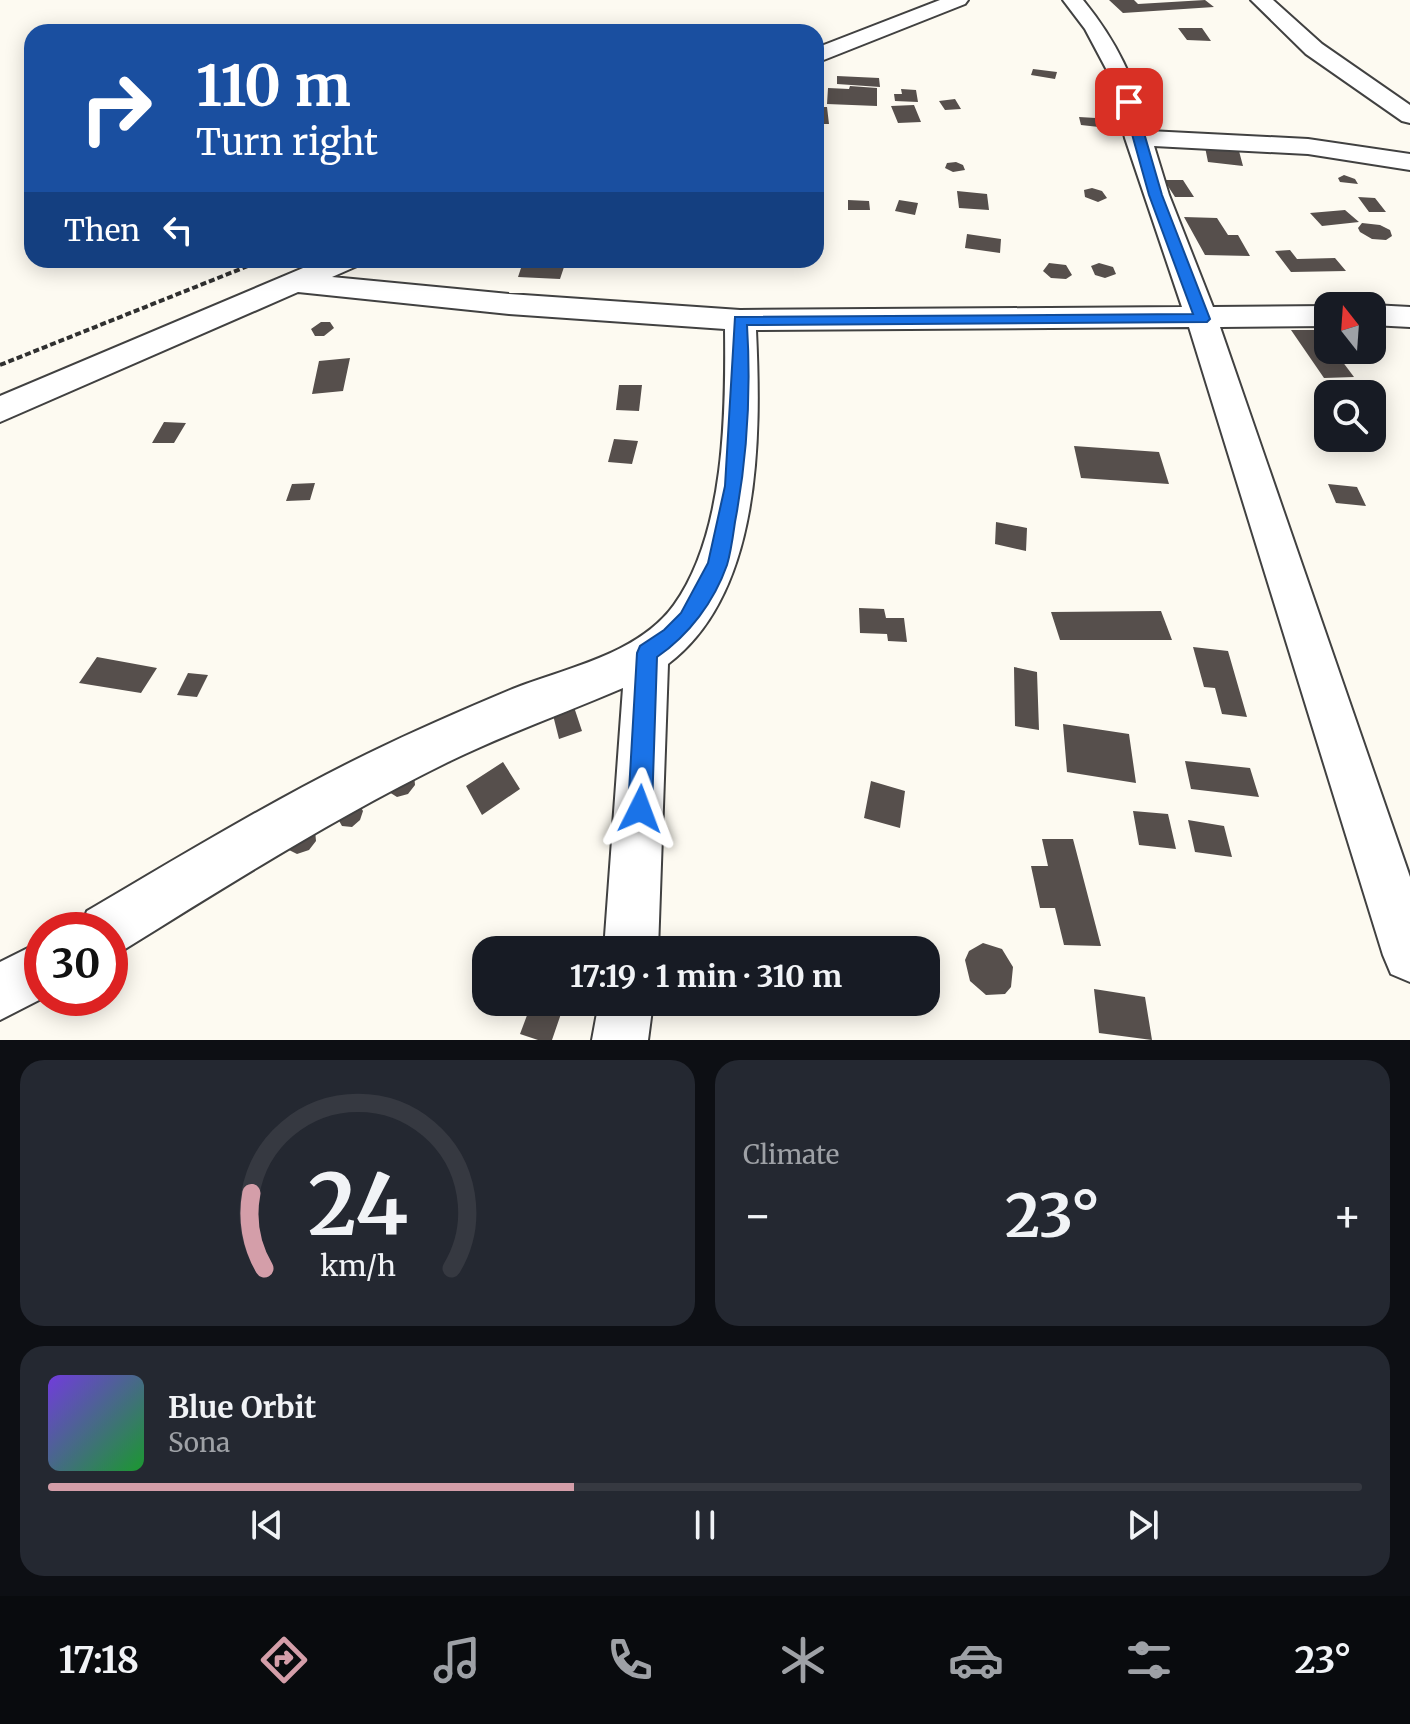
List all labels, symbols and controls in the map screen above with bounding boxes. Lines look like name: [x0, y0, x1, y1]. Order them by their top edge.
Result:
text: 110 m: [196, 51, 351, 121]
icon: right: [64, 56, 168, 160]
pin: [1095, 68, 1163, 136]
icon: arrive: [1107, 80, 1151, 124]
text: Turn right: [196, 120, 378, 165]
icon: left: [156, 208, 200, 252]
text: Then: [64, 211, 140, 249]
north arrow: [1314, 292, 1386, 364]
map controls: [1314, 292, 1386, 452]
button: search: [1314, 380, 1386, 452]
position arrow: [598, 767, 682, 851]
speed limit sign: 30: [24, 912, 128, 1016]
text: 17:19 · 1 min · 310 m: [570, 957, 842, 995]
text: Climate: [743, 1138, 839, 1171]
text: 24: [307, 1153, 408, 1258]
text: 23°: [1005, 1178, 1100, 1253]
text: −: [743, 1188, 772, 1243]
text: +: [1333, 1188, 1362, 1243]
text: km/h: [320, 1248, 395, 1284]
text: Blue Orbit: [168, 1388, 316, 1426]
text: Sona: [168, 1426, 230, 1459]
icon: previous: [245, 1503, 289, 1547]
icon: pause: [683, 1503, 727, 1547]
icon: next: [1121, 1503, 1165, 1547]
icon: directions: [256, 1632, 312, 1688]
icon: music: [429, 1632, 485, 1688]
icon: phone: [602, 1632, 658, 1688]
icon: climate: [775, 1632, 831, 1688]
icon: car: [948, 1632, 1004, 1688]
icon: filters: [1121, 1632, 1177, 1688]
text: 17:18: [59, 1638, 139, 1683]
text: 23°: [1294, 1638, 1351, 1683]

